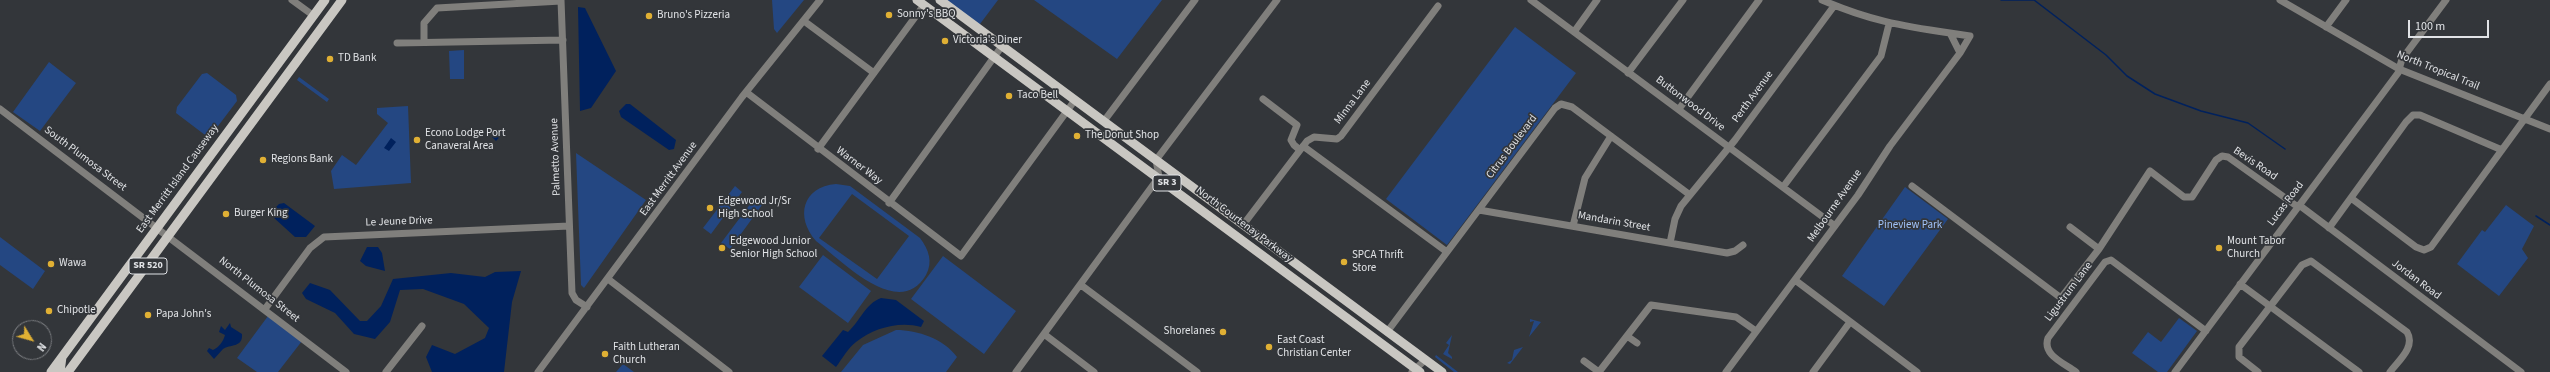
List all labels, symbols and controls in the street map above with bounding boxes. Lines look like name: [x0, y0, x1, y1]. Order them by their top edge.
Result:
place label: Sonny's BBQ: [897, 8, 956, 22]
place label: Bruno's Pizzeria: [657, 9, 730, 23]
marker: Sonny's BBQ: [884, 10, 894, 20]
marker: Bruno's Pizzeria: [644, 11, 654, 21]
scale bar: [2410, 12, 2491, 38]
text: 100 m: [2415, 18, 2445, 35]
place label: Victoria's Diner: [953, 34, 1022, 48]
marker: Victoria's Diner: [940, 36, 950, 46]
street label: North Tropical Trail: [2395, 48, 2481, 94]
place label: TD Bank: [338, 52, 376, 66]
marker: TD Bank: [325, 54, 335, 64]
street label: Perth Avenue: [1730, 68, 1776, 126]
street label: Buttonwood Drive: [1653, 74, 1727, 134]
street label: Minna Lane: [1332, 77, 1374, 127]
place label: Taco Bell: [1017, 89, 1058, 103]
marker: Taco Bell: [1004, 91, 1014, 101]
street label: Citrus Boulevard: [1484, 113, 1540, 181]
street label: Palmetto Avenue: [548, 118, 564, 196]
street label: East Merritt Island Causeway: [134, 122, 222, 236]
street label: South Plumosa Street: [41, 124, 129, 194]
place label: Econo Lodge Port Canaveral Area: [425, 127, 505, 153]
place label: The Donut Shop: [1085, 129, 1159, 143]
marker: The Donut Shop: [1072, 131, 1082, 141]
marker: Econo Lodge Port Canaveral Area: [412, 135, 422, 145]
street label: East Merritt Avenue: [638, 139, 700, 219]
street label: Warner Way: [833, 144, 885, 188]
street label: Bevis Road: [2230, 144, 2280, 184]
place label: Regions Bank: [271, 153, 333, 167]
marker: Regions Bank: [258, 155, 268, 165]
street label: Melbourne Avenue: [1805, 167, 1865, 245]
road number: SR 3: [1153, 175, 1181, 191]
street label: Lucas Road: [2265, 179, 2307, 229]
street label: North Courtenay Parkway: [1193, 184, 1295, 266]
place label: Edgewood Jr/Sr High School: [718, 195, 791, 221]
marker: Edgewood Jr/Sr High School: [705, 203, 715, 213]
place label: Burger King: [234, 207, 288, 221]
marker: Burger King: [221, 209, 231, 219]
street label: Mandarin Street: [1577, 209, 1651, 235]
street label: Le Jeune Drive: [365, 214, 433, 230]
park label: Pineview Park: [1878, 219, 1942, 233]
place label: Edgewood Junior Senior High School: [730, 235, 817, 261]
place label: Mount Tabor Church: [2227, 235, 2285, 261]
marker: Edgewood Junior Senior High School: [717, 243, 727, 253]
marker: Mount Tabor Church: [2214, 243, 2224, 253]
place label: SPCA Thrift Store: [1352, 249, 1403, 275]
street label: North Plumosa Street: [216, 254, 302, 326]
place label: Wawa: [59, 257, 86, 271]
marker: SPCA Thrift Store: [1339, 257, 1349, 267]
street label: Jordan Road: [2389, 257, 2443, 303]
road number: SR 520: [129, 258, 167, 274]
marker: Wawa: [46, 259, 56, 269]
street label: Ligustrum Lane: [2042, 260, 2096, 324]
place label: Chipotle: [57, 304, 96, 318]
marker: Chipotle: [44, 306, 54, 316]
place label: Papa John's: [156, 308, 211, 322]
marker: Papa John's: [143, 310, 153, 320]
north arrow: [12, 320, 52, 360]
place label: Shorelanes: [1164, 325, 1215, 339]
marker: Shorelanes: [1218, 327, 1228, 337]
place label: East Coast Christian Center: [1277, 334, 1351, 360]
text: N: [33, 339, 49, 354]
place label: Faith Lutheran Church: [613, 341, 680, 367]
marker: East Coast Christian Center: [1264, 342, 1274, 352]
marker: Faith Lutheran Church: [600, 349, 610, 359]

